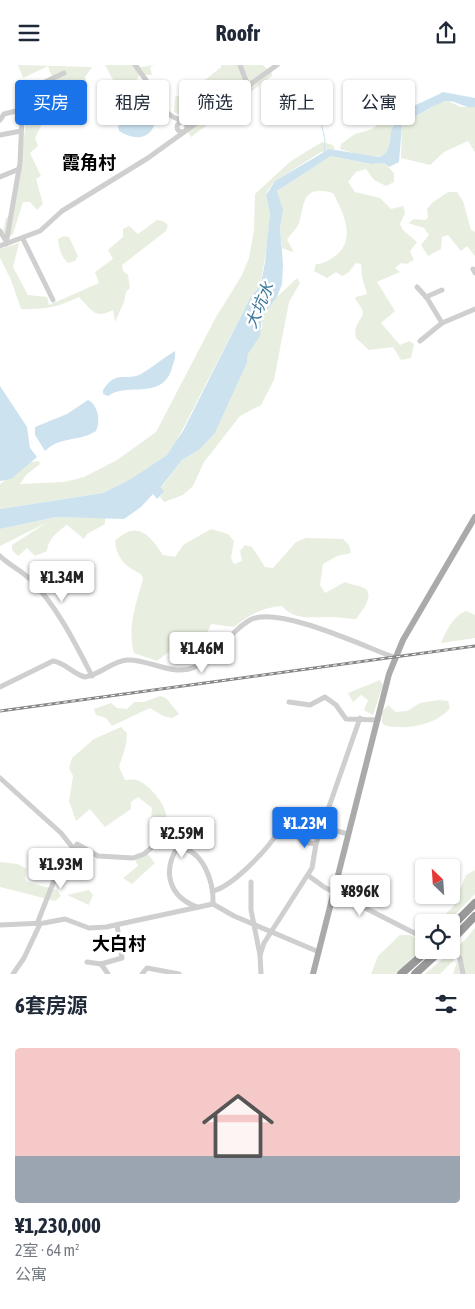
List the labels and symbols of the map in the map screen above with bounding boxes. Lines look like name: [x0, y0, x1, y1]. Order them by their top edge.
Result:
district label: 霞角村: [62, 152, 116, 173]
water label: 大坑水: [241, 278, 277, 331]
pin: ¥1.34M: [21, 561, 103, 603]
pin: ¥1.46M: [161, 631, 243, 674]
pin: ¥1.23M: [264, 807, 346, 849]
pin: ¥2.59M: [141, 817, 223, 859]
pin: ¥1.93M: [20, 847, 102, 890]
north arrow: [415, 859, 460, 904]
pin: ¥896K: [325, 875, 395, 917]
district label: 大白村: [92, 933, 146, 954]

